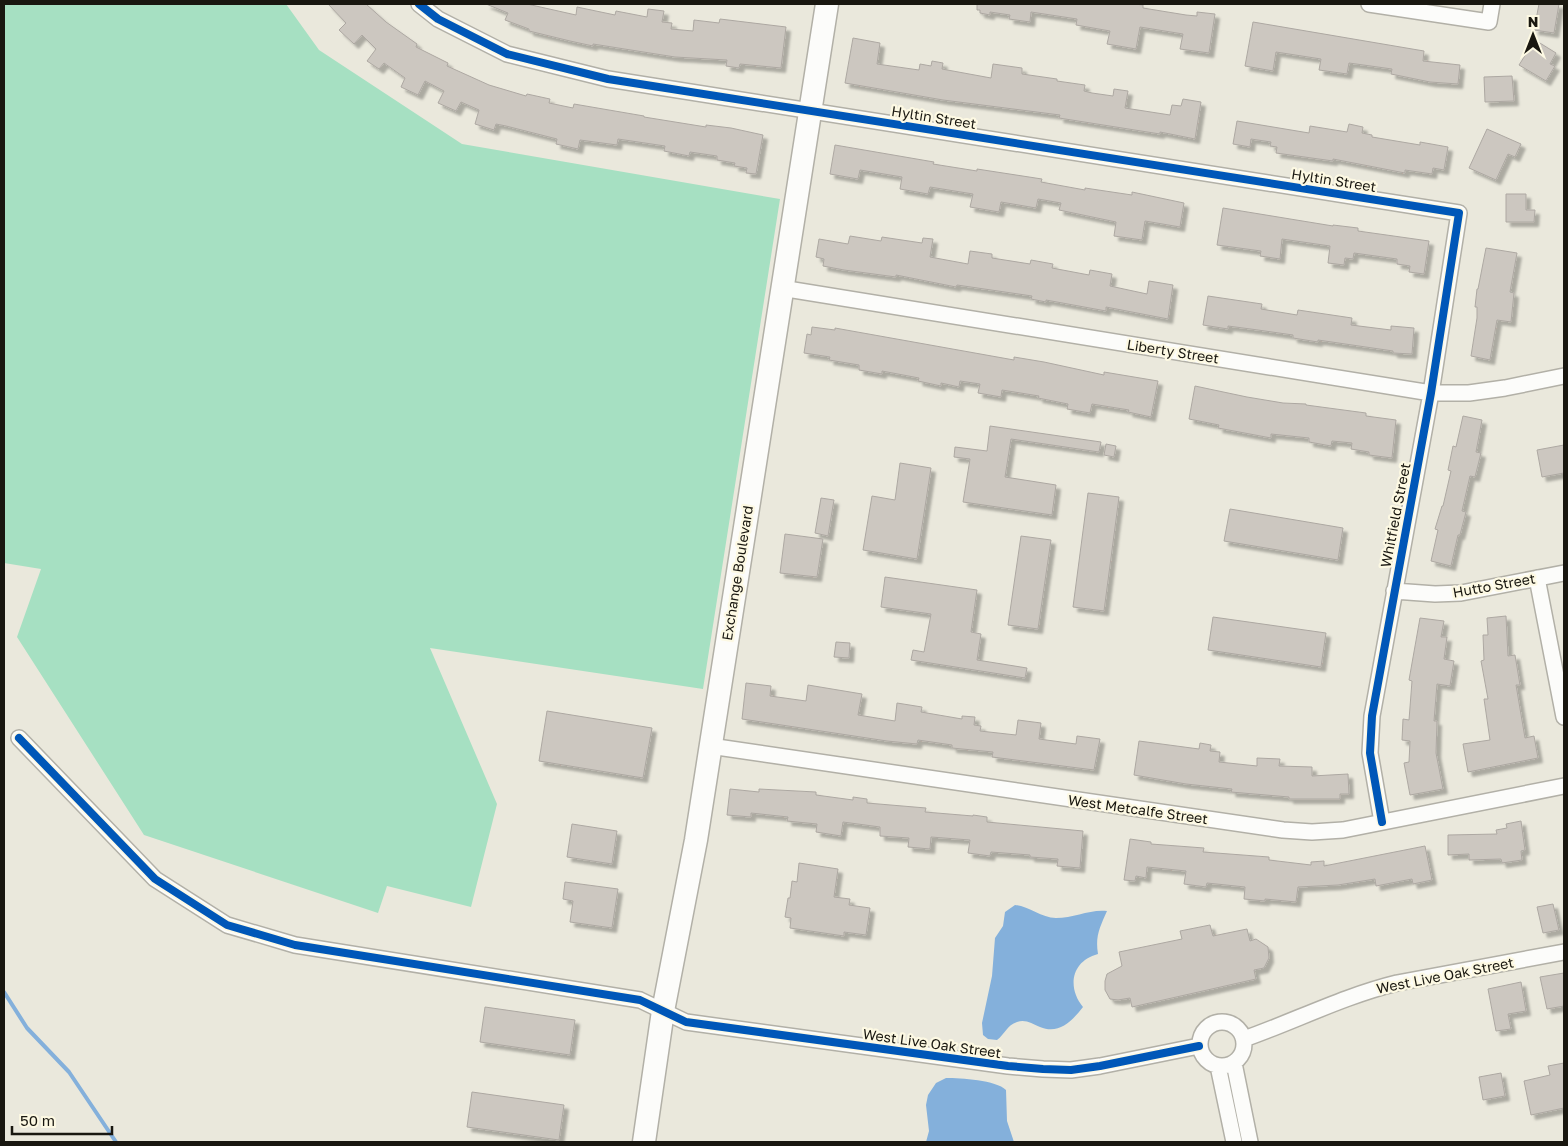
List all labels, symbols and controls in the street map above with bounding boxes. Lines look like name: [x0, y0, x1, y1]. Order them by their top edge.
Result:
north arrow: [1508, 10, 1558, 60]
text: N: [1528, 13, 1538, 30]
street label: Hyltin Street: [890, 102, 978, 132]
street label: Hyltin Street: [1290, 165, 1378, 195]
street label: Liberty Street: [1126, 335, 1220, 367]
street label: Whitfield Street: [1377, 461, 1413, 569]
street label: Exchange Boulevard: [718, 504, 756, 642]
street label: Hutto Street: [1451, 569, 1537, 601]
street label: West Metcalfe Street: [1067, 791, 1209, 827]
street label: West Live Oak Street: [1375, 953, 1515, 997]
street label: West Live Oak Street: [862, 1025, 1002, 1061]
scale bar: [12, 1104, 112, 1136]
text: 50 m: [20, 1111, 55, 1129]

